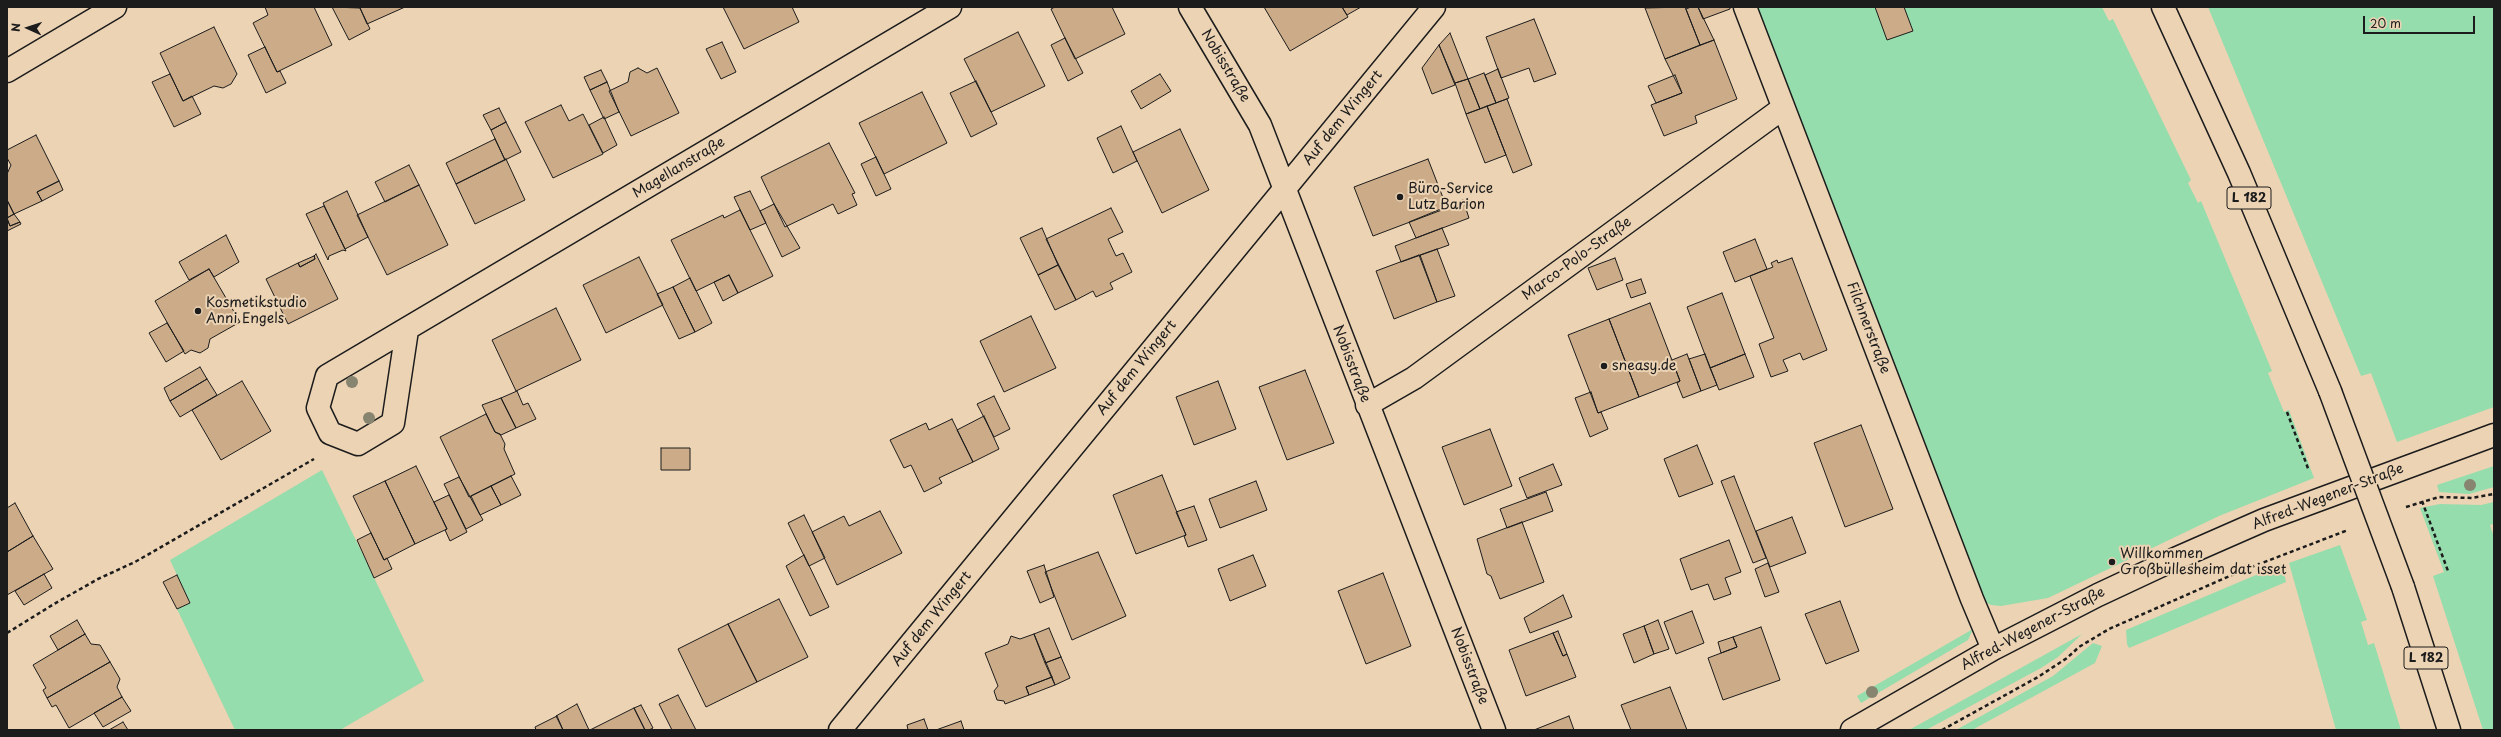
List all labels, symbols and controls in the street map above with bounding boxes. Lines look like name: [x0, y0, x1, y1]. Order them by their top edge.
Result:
north arrow: [8, 8, 48, 48]
scale bar: [2365, 8, 2477, 34]
text: 20 m: [2370, 14, 2401, 32]
text: N: [7, 23, 24, 32]
street label: Nobisstraße: [1197, 27, 1253, 105]
street label: Auf dem Wingert: [1300, 67, 1386, 169]
street label: Magellanstraße: [630, 134, 728, 202]
place label: Büro-Service Lutz Barion: [1408, 181, 1493, 214]
road number: L 182: [2227, 187, 2271, 209]
marker: Büro-Service Lutz Barion: [1395, 192, 1405, 202]
street label: Marco-Polo-Straße: [1519, 214, 1635, 304]
street label: Filchnerstraße: [1843, 280, 1893, 376]
place label: Kosmetikstudio Anni Engels: [206, 295, 307, 328]
marker: Kosmetikstudio Anni Engels: [193, 306, 203, 316]
street label: Auf dem Wingert: [1094, 317, 1180, 419]
street label: Nobisstraße: [1329, 323, 1373, 405]
place label: sneasy.de: [1612, 358, 1676, 374]
marker: sneasy.de: [1599, 361, 1609, 371]
street label: Alfred-Wegener-Straße: [2250, 460, 2406, 534]
place label: Willkommen Großbüllesheim dat isset: [2120, 546, 2287, 578]
marker: Willkommen Großbüllesheim dat isset: [2107, 557, 2117, 567]
street label: Auf dem Wingert: [889, 568, 975, 670]
street label: Alfred-Wegener-Straße: [1958, 584, 2108, 674]
street label: Nobisstraße: [1447, 625, 1491, 707]
road number: L 182: [2404, 647, 2448, 669]

